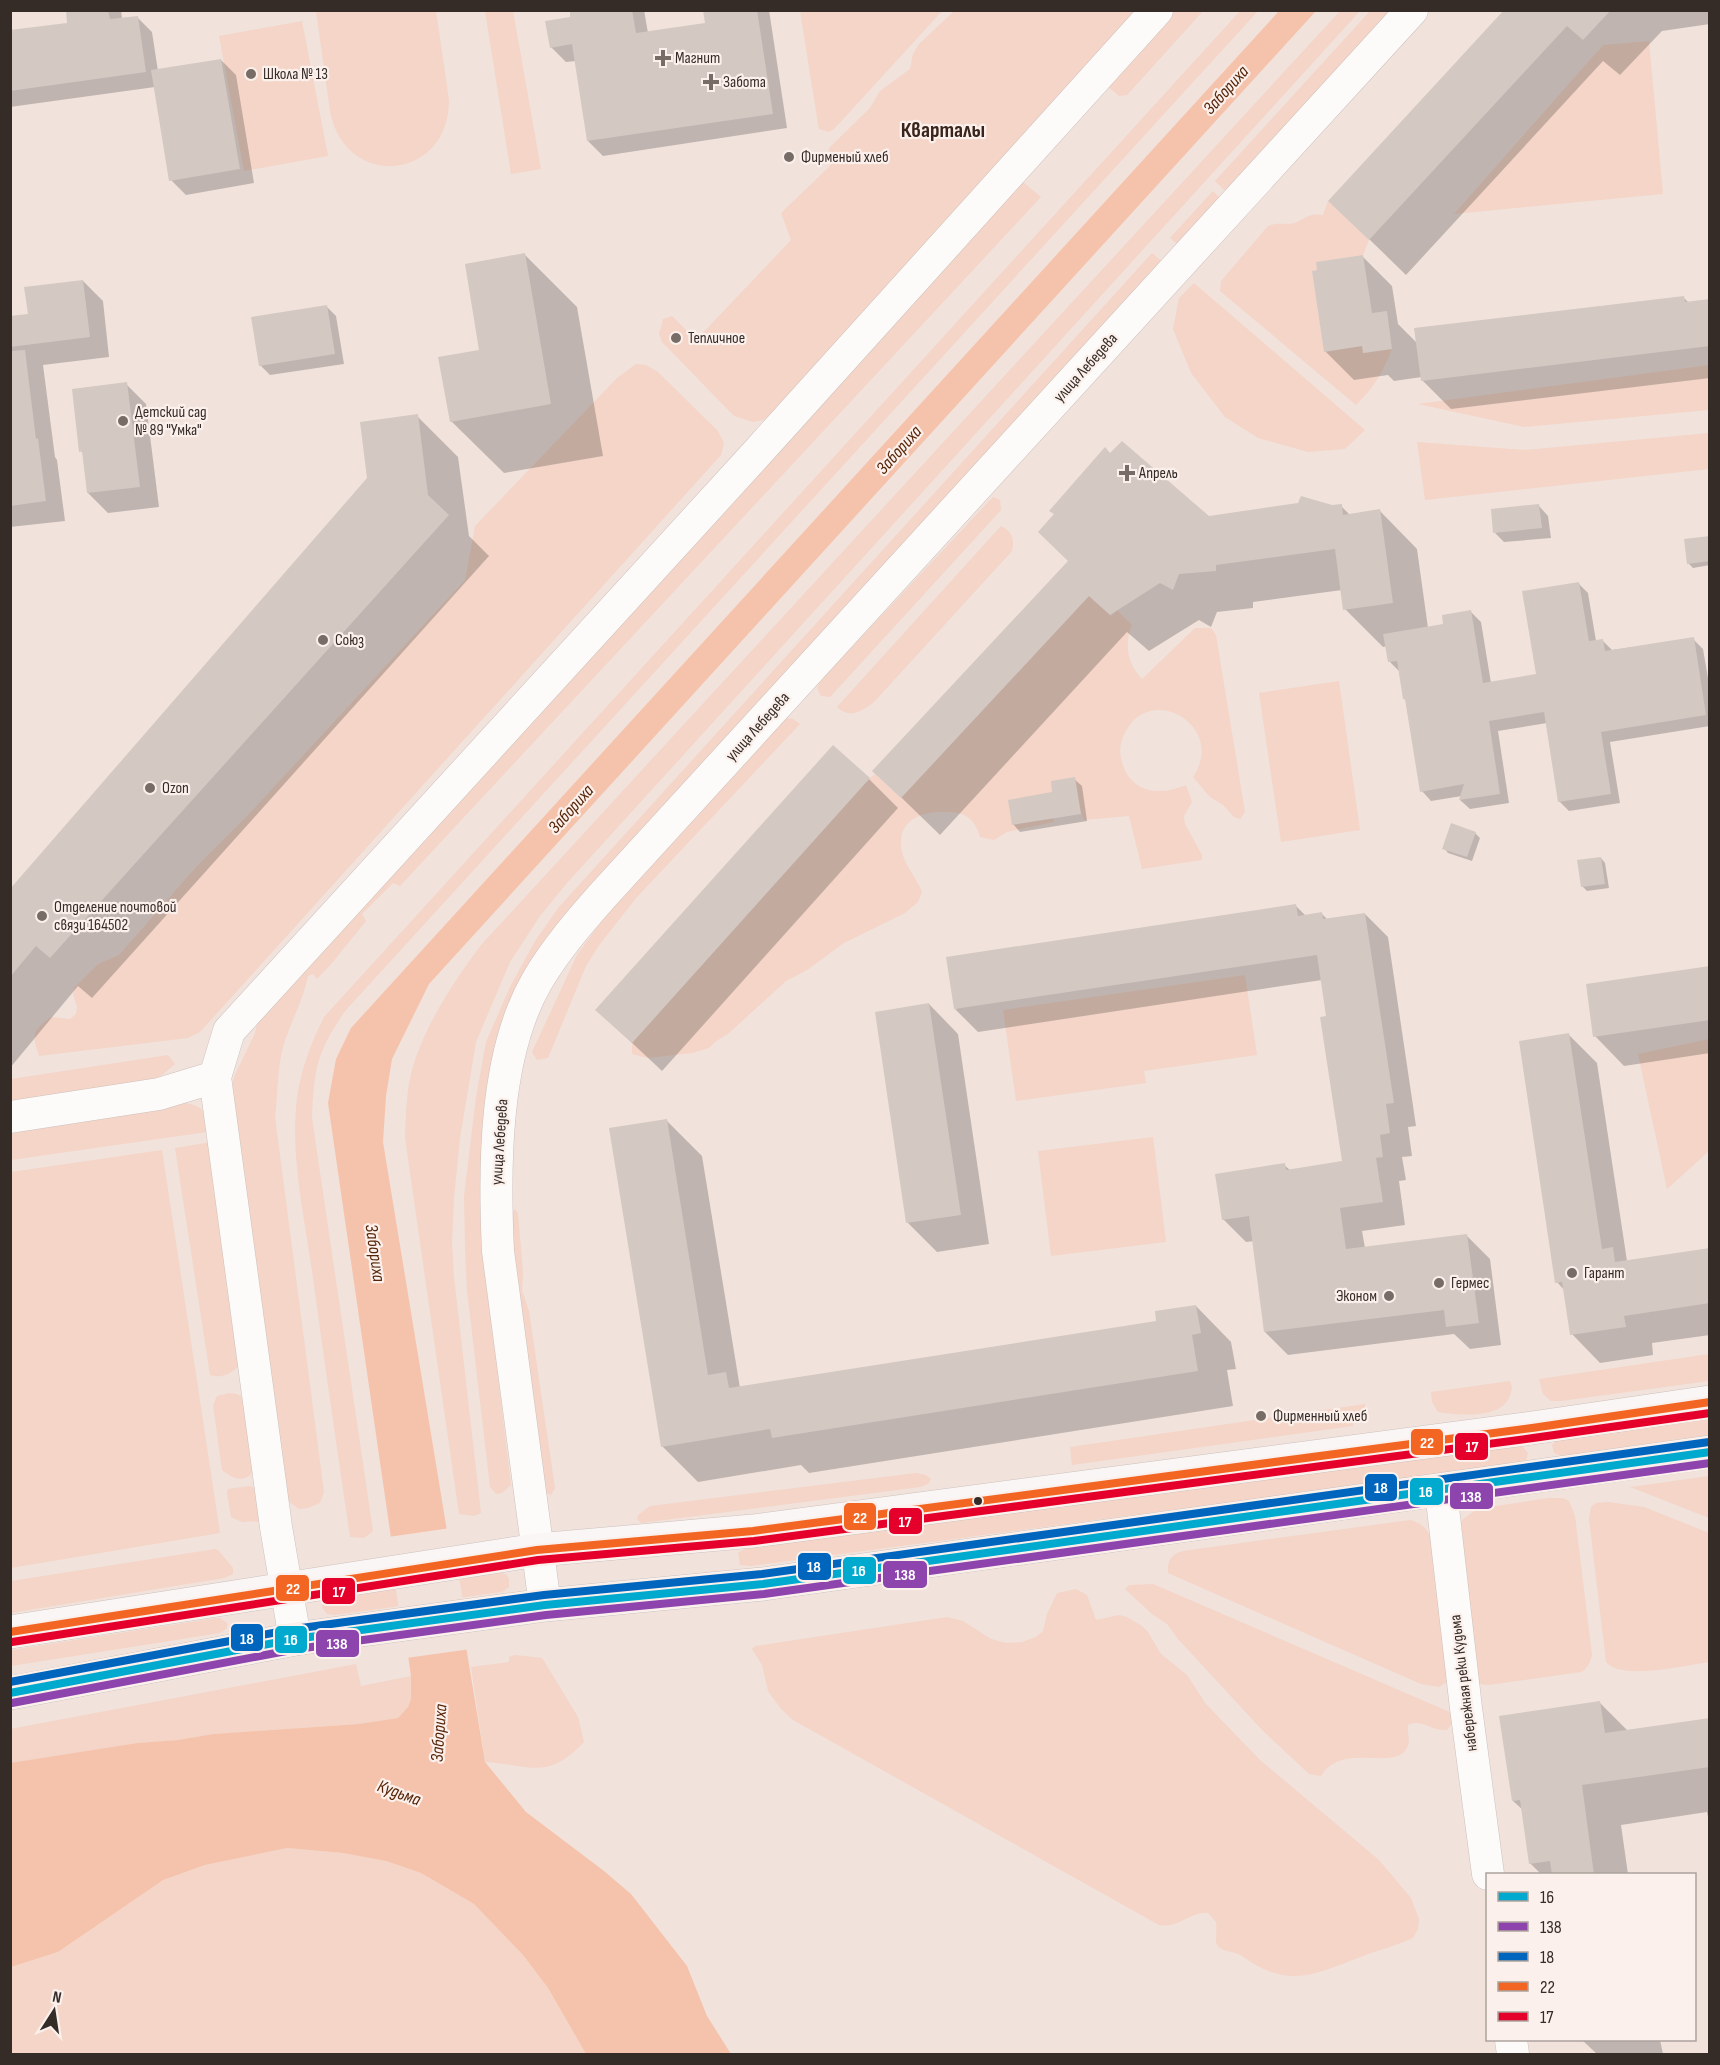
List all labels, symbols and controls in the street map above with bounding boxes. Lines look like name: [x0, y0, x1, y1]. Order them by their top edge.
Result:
place label: Магнит: [675, 49, 720, 68]
marker: Магнит: [656, 51, 670, 65]
water label: Забориха: [1199, 61, 1254, 119]
place label: Школа № 13: [263, 65, 328, 84]
marker: Школа № 13: [244, 67, 258, 81]
place label: Забота: [723, 73, 766, 92]
marker: Забота: [704, 75, 718, 89]
district label: Кварталы: [901, 117, 985, 144]
place label: Фирменый хлеб: [801, 148, 889, 167]
marker: Фирменый хлеб: [782, 150, 796, 164]
place label: Тепличное: [688, 329, 745, 348]
street label: улица Лебедева: [1050, 330, 1122, 406]
marker: Тепличное: [669, 331, 683, 345]
place label: Детский сад № 89 "Умка": [135, 403, 207, 440]
marker: Детский сад № 89 "Умка": [116, 414, 130, 428]
water label: Забориха: [872, 421, 927, 479]
place label: Апрель: [1138, 464, 1178, 483]
marker: Апрель: [1120, 466, 1134, 480]
place label: Союз: [335, 631, 364, 650]
marker: Союз: [316, 633, 330, 647]
street label: улица Лебедева: [722, 689, 794, 765]
place label: Ozon: [162, 779, 189, 798]
water label: Забориха: [544, 780, 599, 838]
marker: Ozon: [143, 781, 157, 795]
place label: Отделение почтовой связи 164502: [54, 898, 176, 935]
marker: Отделение почтовой связи 164502: [35, 909, 49, 923]
street label: улица Лебедева: [488, 1098, 512, 1186]
water label: Забориха: [361, 1223, 390, 1284]
place label: Гарант: [1584, 1264, 1625, 1283]
marker: Гарант: [1565, 1266, 1579, 1280]
place label: Гермес: [1451, 1274, 1489, 1293]
marker: Гермес: [1432, 1276, 1446, 1290]
place label: Эконом: [1336, 1287, 1377, 1306]
marker: Эконом: [1382, 1289, 1396, 1303]
place label: Фирменный хлеб: [1273, 1407, 1367, 1426]
marker: Фирменный хлеб: [1254, 1409, 1268, 1423]
line badge: 22: [1410, 1428, 1444, 1456]
line badge: 17: [1454, 1432, 1489, 1461]
text: 22: [1420, 1434, 1434, 1453]
text: 17: [1465, 1438, 1479, 1457]
line badge: 18: [1364, 1473, 1398, 1502]
line badge: 16: [1409, 1477, 1444, 1506]
text: 18: [1374, 1479, 1388, 1498]
line badge: 138: [1449, 1482, 1494, 1510]
text: 16: [1419, 1483, 1433, 1502]
text: 138: [1461, 1488, 1482, 1507]
unlabelled marker: [972, 1495, 984, 1507]
line badge: 22: [843, 1502, 877, 1531]
line badge: 17: [888, 1507, 923, 1535]
text: 22: [853, 1509, 867, 1528]
text: 17: [898, 1513, 912, 1532]
line badge: 18: [797, 1552, 832, 1581]
line badge: 16: [842, 1556, 877, 1585]
text: 18: [807, 1558, 821, 1577]
line badge: 138: [882, 1560, 928, 1589]
text: 16: [852, 1562, 866, 1581]
text: 138: [895, 1566, 916, 1585]
line badge: 22: [275, 1574, 310, 1602]
line badge: 17: [321, 1577, 356, 1605]
text: 22: [286, 1580, 300, 1599]
text: 17: [332, 1583, 346, 1602]
street label: набережная реки Кудьма: [1446, 1614, 1482, 1752]
line badge: 18: [230, 1623, 264, 1652]
line badge: 16: [274, 1625, 308, 1654]
line badge: 138: [315, 1629, 360, 1658]
text: 18: [240, 1630, 254, 1649]
text: 16: [284, 1631, 298, 1650]
text: 138: [327, 1635, 348, 1654]
water label: Забориха: [427, 1703, 452, 1763]
water label: Кудьма: [375, 1776, 424, 1811]
legend: [1486, 1873, 1696, 2041]
text: 16: [1540, 1887, 1554, 1908]
text: 138: [1540, 1917, 1562, 1938]
text: 18: [1540, 1947, 1554, 1968]
text: 22: [1540, 1977, 1555, 1998]
north arrow: [24, 1981, 84, 2041]
text: N: [51, 1988, 63, 2008]
text: 17: [1540, 2007, 1554, 2028]

